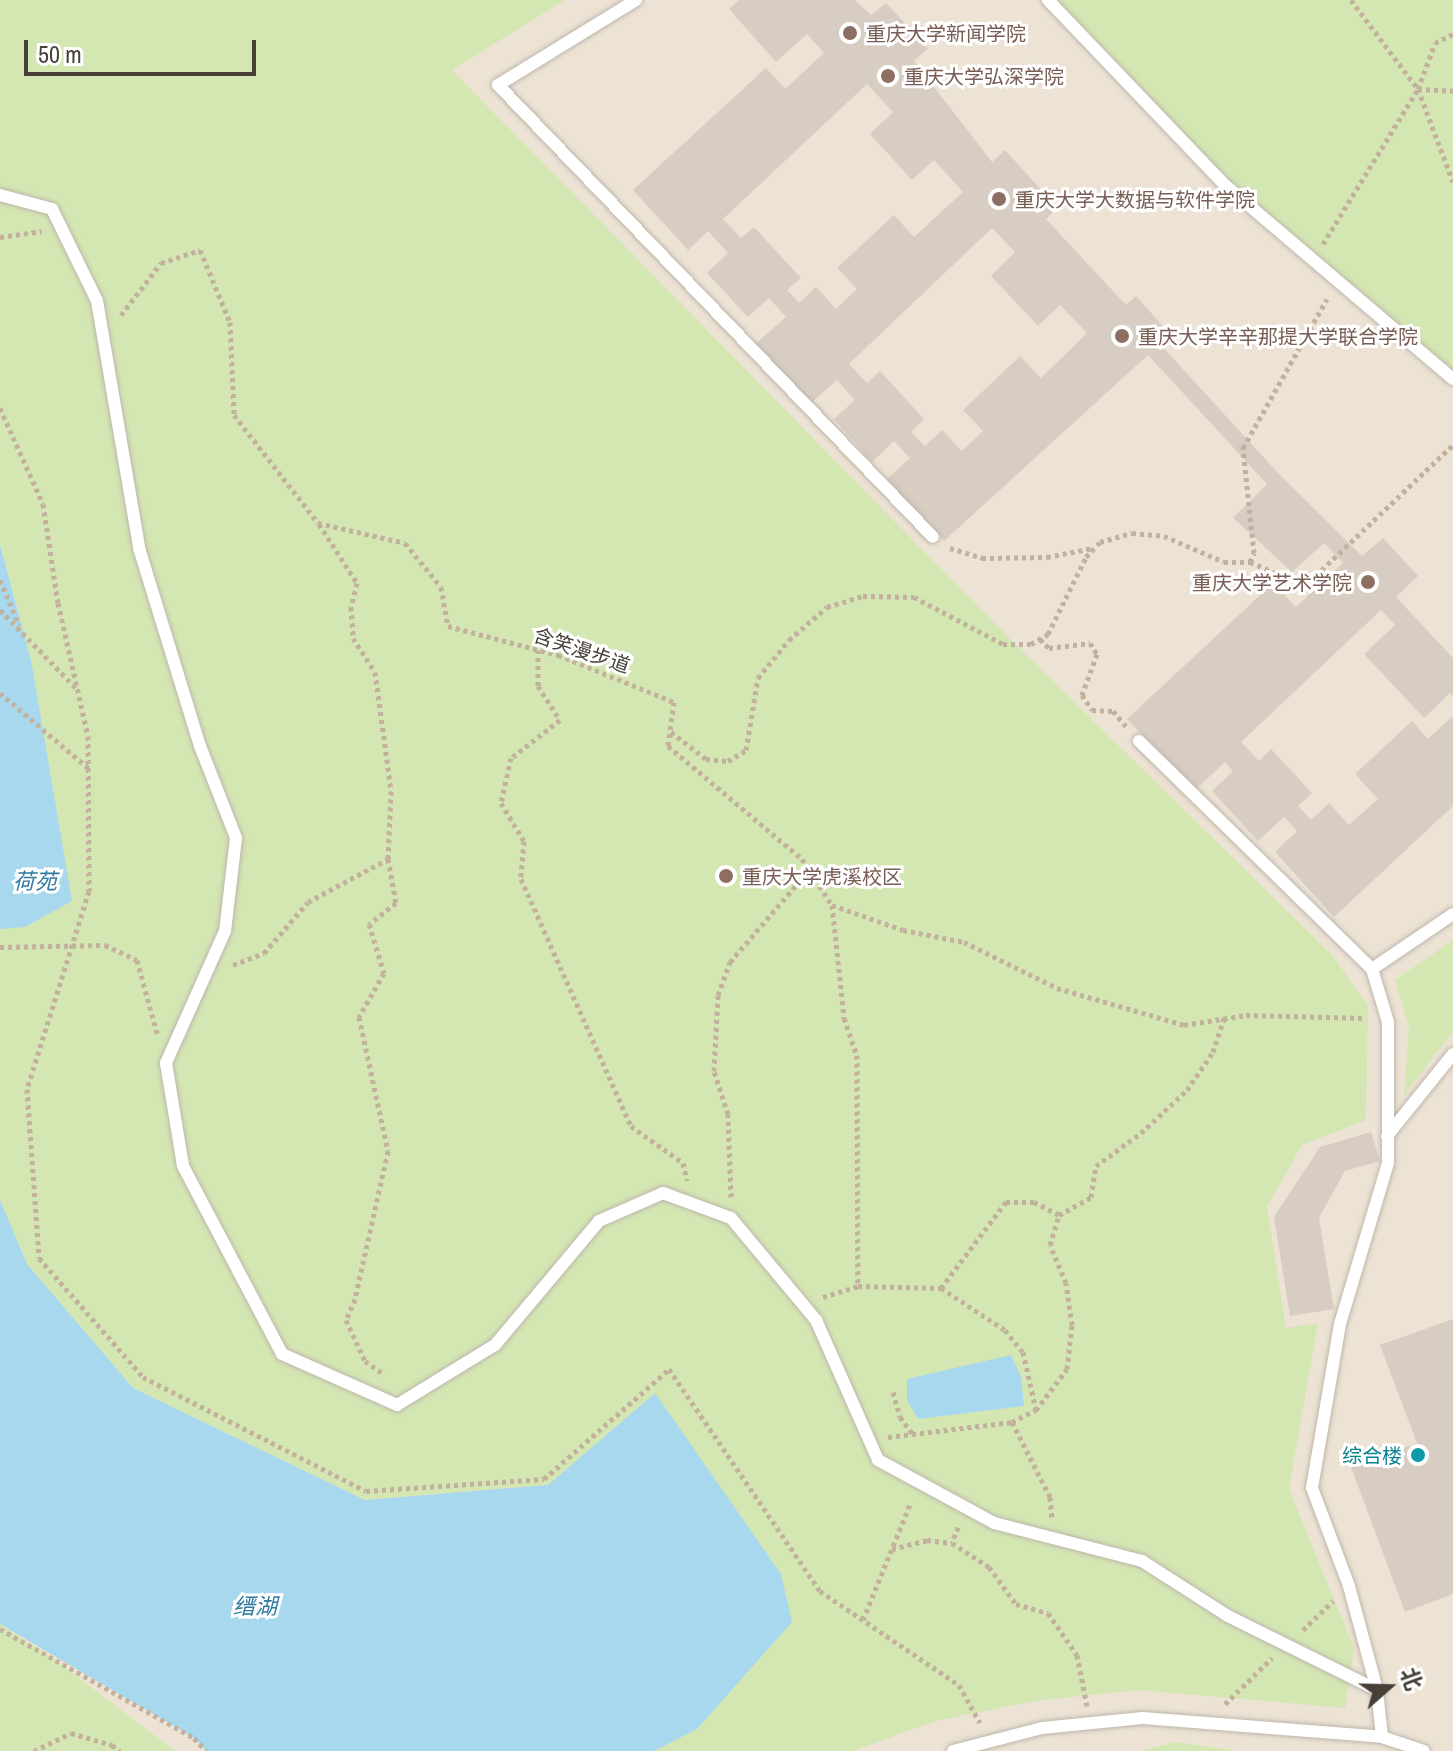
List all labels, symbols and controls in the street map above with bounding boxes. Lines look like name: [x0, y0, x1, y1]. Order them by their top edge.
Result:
place label: 重庆大学新闻学院: [866, 21, 1026, 45]
scale bar: [28, 24, 260, 74]
marker: 重庆大学新闻学院: [841, 24, 859, 42]
text: 50 m: [38, 38, 82, 70]
place label: 重庆大学弘深学院: [904, 64, 1064, 88]
marker: 重庆大学弘深学院: [879, 67, 897, 85]
place label: 重庆大学大数据与软件学院: [1015, 187, 1255, 211]
marker: 重庆大学大数据与软件学院: [990, 190, 1008, 208]
place label: 重庆大学辛辛那提大学联合学院: [1138, 324, 1418, 348]
marker: 重庆大学辛辛那提大学联合学院: [1113, 327, 1131, 345]
place label: 重庆大学艺术学院: [1192, 570, 1352, 594]
marker: 重庆大学艺术学院: [1359, 573, 1377, 591]
street label: 含笑漫步道: [531, 622, 633, 678]
place label: 重庆大学虎溪校区: [742, 864, 902, 888]
marker: 重庆大学虎溪校区: [717, 867, 735, 885]
water label: 荷苑: [13, 869, 57, 895]
place label: 综合楼: [1342, 1443, 1402, 1467]
marker: 综合楼: [1409, 1446, 1427, 1464]
water label: 缙湖: [233, 1594, 277, 1620]
north arrow: [1349, 1647, 1429, 1727]
text: 北: [1394, 1663, 1429, 1694]

